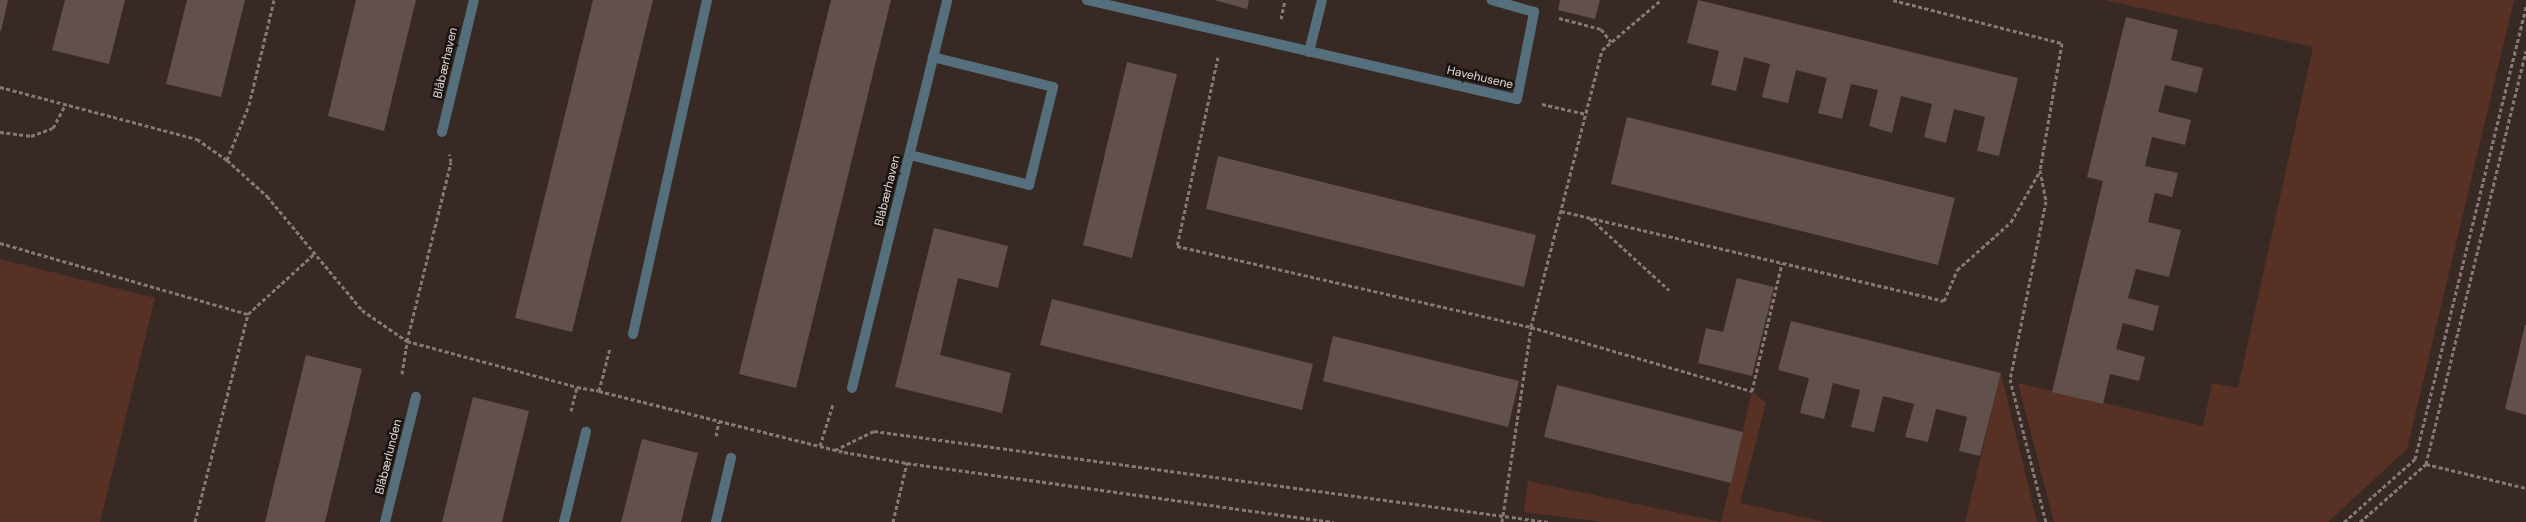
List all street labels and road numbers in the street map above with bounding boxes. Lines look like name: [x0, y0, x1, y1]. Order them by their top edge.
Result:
street label: Blåbærhaven: [431, 26, 461, 100]
street label: Havehusene: [1445, 63, 1515, 93]
street label: Blåbærhaven: [872, 154, 904, 228]
street label: Blåbærlunden: [373, 418, 405, 496]

